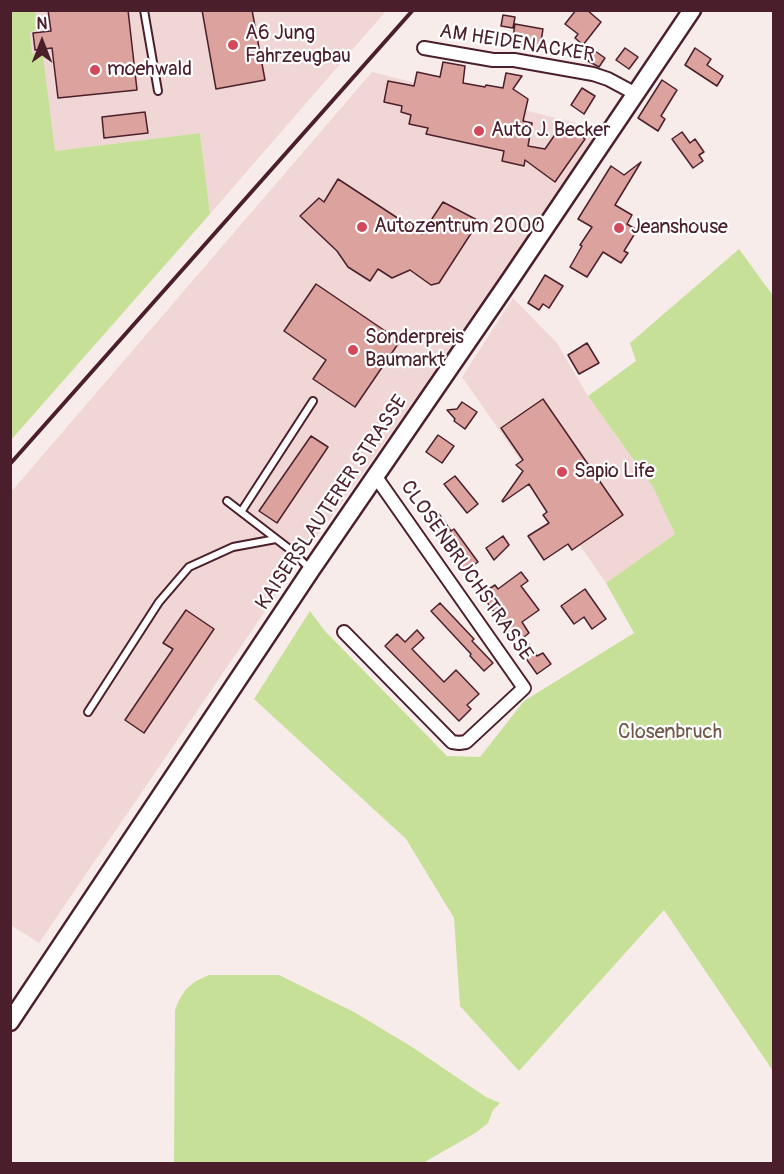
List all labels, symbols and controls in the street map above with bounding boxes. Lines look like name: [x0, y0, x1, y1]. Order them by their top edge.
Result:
north arrow: [12, 12, 72, 72]
text: N: [37, 14, 47, 34]
street label: AM HEIDENACKER: [438, 20, 596, 68]
place label: A6 Jung Fahrzeugbau: [245, 22, 351, 69]
marker: A6 Jung Fahrzeugbau: [226, 38, 240, 52]
place label: moehwald: [107, 58, 192, 82]
marker: moehwald: [88, 63, 102, 77]
place label: Auto J. Becker: [491, 119, 610, 143]
marker: Auto J. Becker: [472, 124, 486, 138]
place label: Autozentrum 2000: [374, 215, 545, 239]
place label: Jeanshouse: [631, 216, 728, 240]
marker: Autozentrum 2000: [355, 220, 369, 234]
marker: Jeanshouse: [612, 221, 626, 235]
place label: Sonderpreis Baumarkt: [365, 326, 464, 373]
marker: Sonderpreis Baumarkt: [346, 343, 360, 357]
street label: KAISERSLAUTERER STRASSE: [251, 391, 413, 615]
place label: Sapio Life: [574, 460, 655, 484]
marker: Sapio Life: [555, 465, 569, 479]
street label: CLOSENBRUCHSTRASSE: [395, 476, 537, 666]
park label: Closenbruch: [618, 721, 722, 745]

